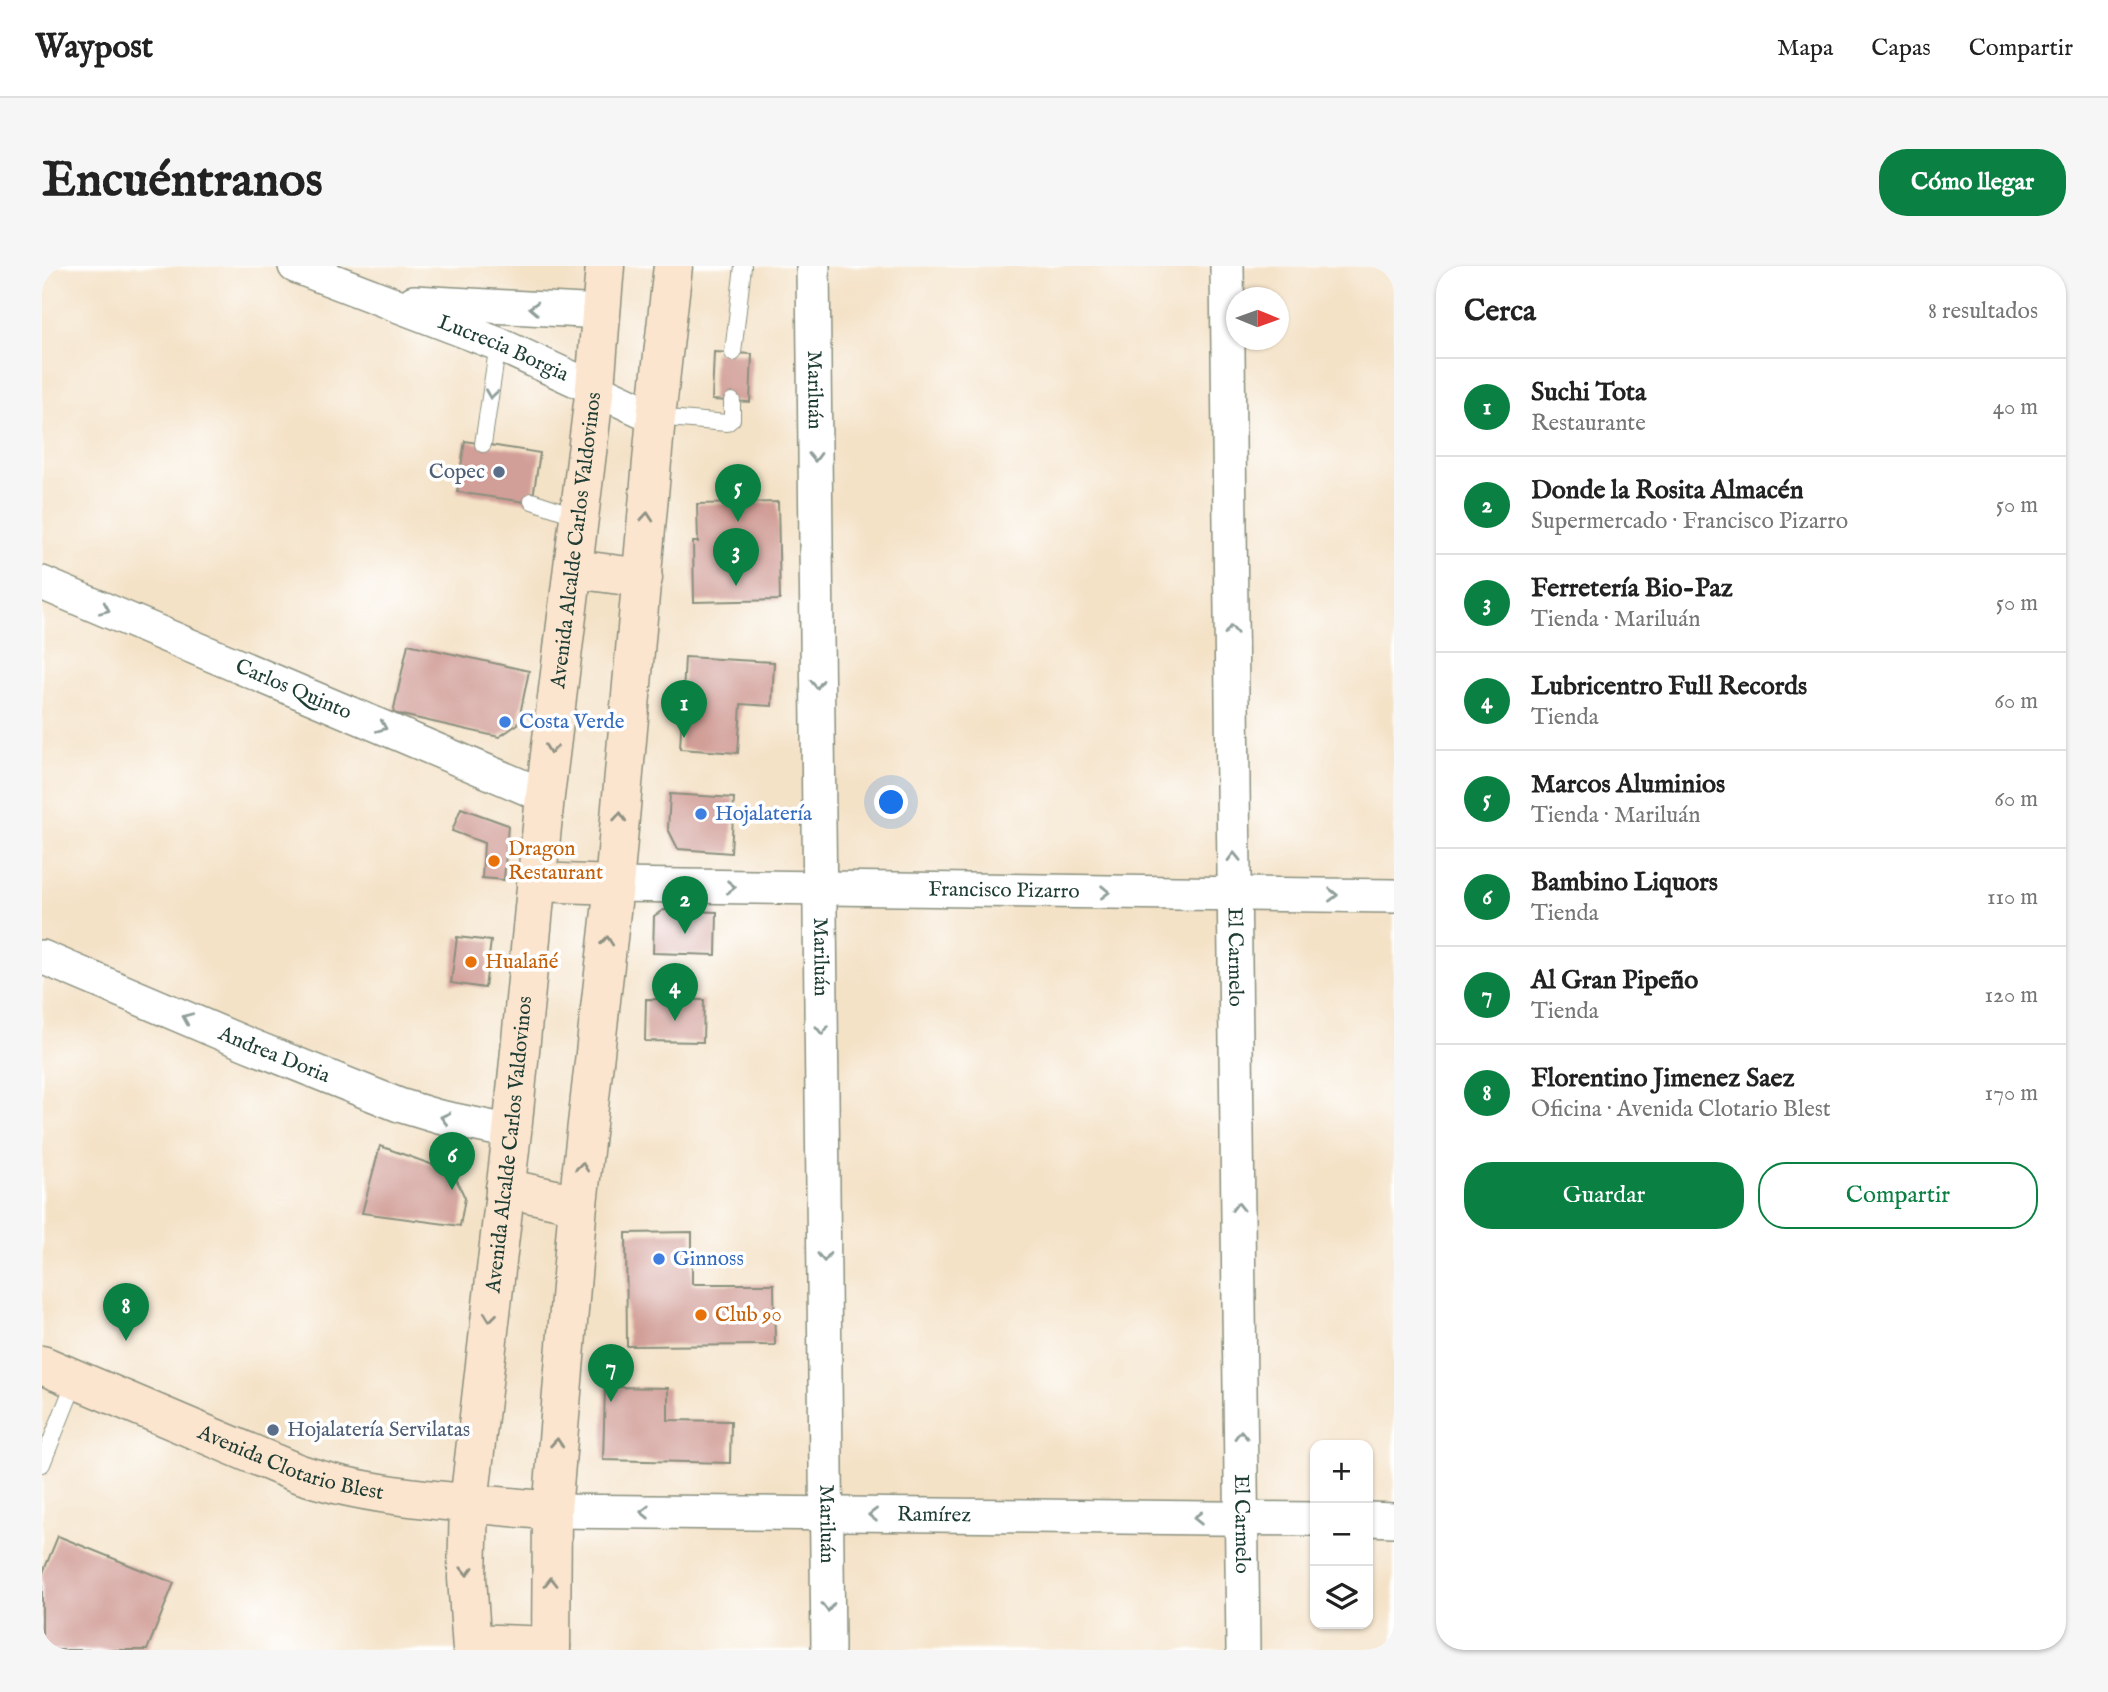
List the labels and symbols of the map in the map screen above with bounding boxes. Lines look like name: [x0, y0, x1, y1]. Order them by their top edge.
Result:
north arrow: [1226, 287, 1289, 350]
one-way arrow: [528, 300, 539, 315]
street label: Lucrecia Borgia: [434, 309, 574, 389]
street label: Mariluán: [800, 350, 828, 430]
one-way arrow: [483, 388, 498, 400]
street label: Avenida Alcalde Carlos Valdovinos: [545, 390, 608, 691]
one-way arrow: [807, 451, 822, 462]
place label: Copec: [429, 459, 485, 486]
marker: Copec: [491, 464, 507, 480]
pin: 5: [715, 464, 761, 522]
one-way arrow: [639, 512, 654, 523]
pin: 3: [713, 528, 759, 586]
one-way arrow: [98, 601, 110, 615]
one-way arrow: [1224, 624, 1239, 635]
street label: Carlos Quinto: [231, 653, 356, 726]
one-way arrow: [810, 679, 825, 690]
pin: 1: [661, 680, 707, 738]
place label: Costa Verde: [519, 709, 625, 736]
marker: Costa Verde: [497, 714, 513, 730]
one-way arrow: [375, 719, 387, 733]
one-way arrow: [543, 744, 558, 755]
your location: [874, 785, 908, 819]
place label: Hojalatería: [715, 801, 813, 828]
marker: Hojalatería: [693, 806, 709, 822]
one-way arrow: [612, 811, 627, 822]
place label: Dragon Restaurant: [508, 836, 603, 887]
one-way arrow: [1226, 852, 1242, 862]
marker: Dragon Restaurant: [486, 853, 502, 869]
pin: 2: [662, 876, 708, 934]
street label: Francisco Pizarro: [928, 876, 1080, 905]
one-way arrow: [726, 879, 737, 894]
one-way arrow: [1101, 884, 1111, 900]
one-way arrow: [1328, 888, 1339, 903]
street label: El Carmelo: [1221, 907, 1249, 1007]
street label: Mariluán: [807, 917, 834, 997]
one-way arrow: [600, 935, 615, 947]
place label: Hualañé: [485, 949, 559, 976]
marker: Hualañé: [463, 954, 479, 970]
pin: 4: [652, 963, 698, 1021]
street label: Avenida Alcalde Carlos Valdovinos: [480, 995, 539, 1295]
one-way arrow: [182, 1013, 194, 1027]
street label: Andrea Doria: [213, 1020, 335, 1090]
one-way arrow: [814, 1025, 829, 1036]
one-way arrow: [439, 1112, 451, 1127]
pin: 6: [429, 1132, 475, 1190]
one-way arrow: [574, 1161, 589, 1172]
one-way arrow: [1230, 1202, 1246, 1212]
place label: Ginnoss: [673, 1246, 744, 1273]
marker: Ginnoss: [651, 1251, 667, 1267]
one-way arrow: [816, 1253, 832, 1263]
pin: 8: [103, 1283, 149, 1341]
place label: Club 90: [715, 1302, 782, 1329]
marker: Club 90: [693, 1307, 709, 1323]
one-way arrow: [483, 1311, 498, 1322]
pin: 7: [588, 1344, 634, 1402]
place label: Hojalatería Servilatas: [287, 1417, 470, 1444]
street label: Avenida Clotario Blest: [193, 1419, 386, 1507]
marker: Hojalatería Servilatas: [265, 1422, 281, 1438]
one-way arrow: [1233, 1429, 1248, 1440]
one-way arrow: [549, 1437, 564, 1448]
street label: El Carmelo: [1227, 1474, 1256, 1574]
street label: Mariluán: [813, 1484, 841, 1564]
street label: Ramírez: [897, 1501, 971, 1529]
one-way arrow: [639, 1505, 650, 1520]
one-way arrow: [867, 1507, 877, 1523]
one-way arrow: [1192, 1510, 1203, 1526]
one-way arrow: [460, 1566, 475, 1577]
one-way arrow: [543, 1576, 559, 1587]
one-way arrow: [820, 1602, 835, 1613]

